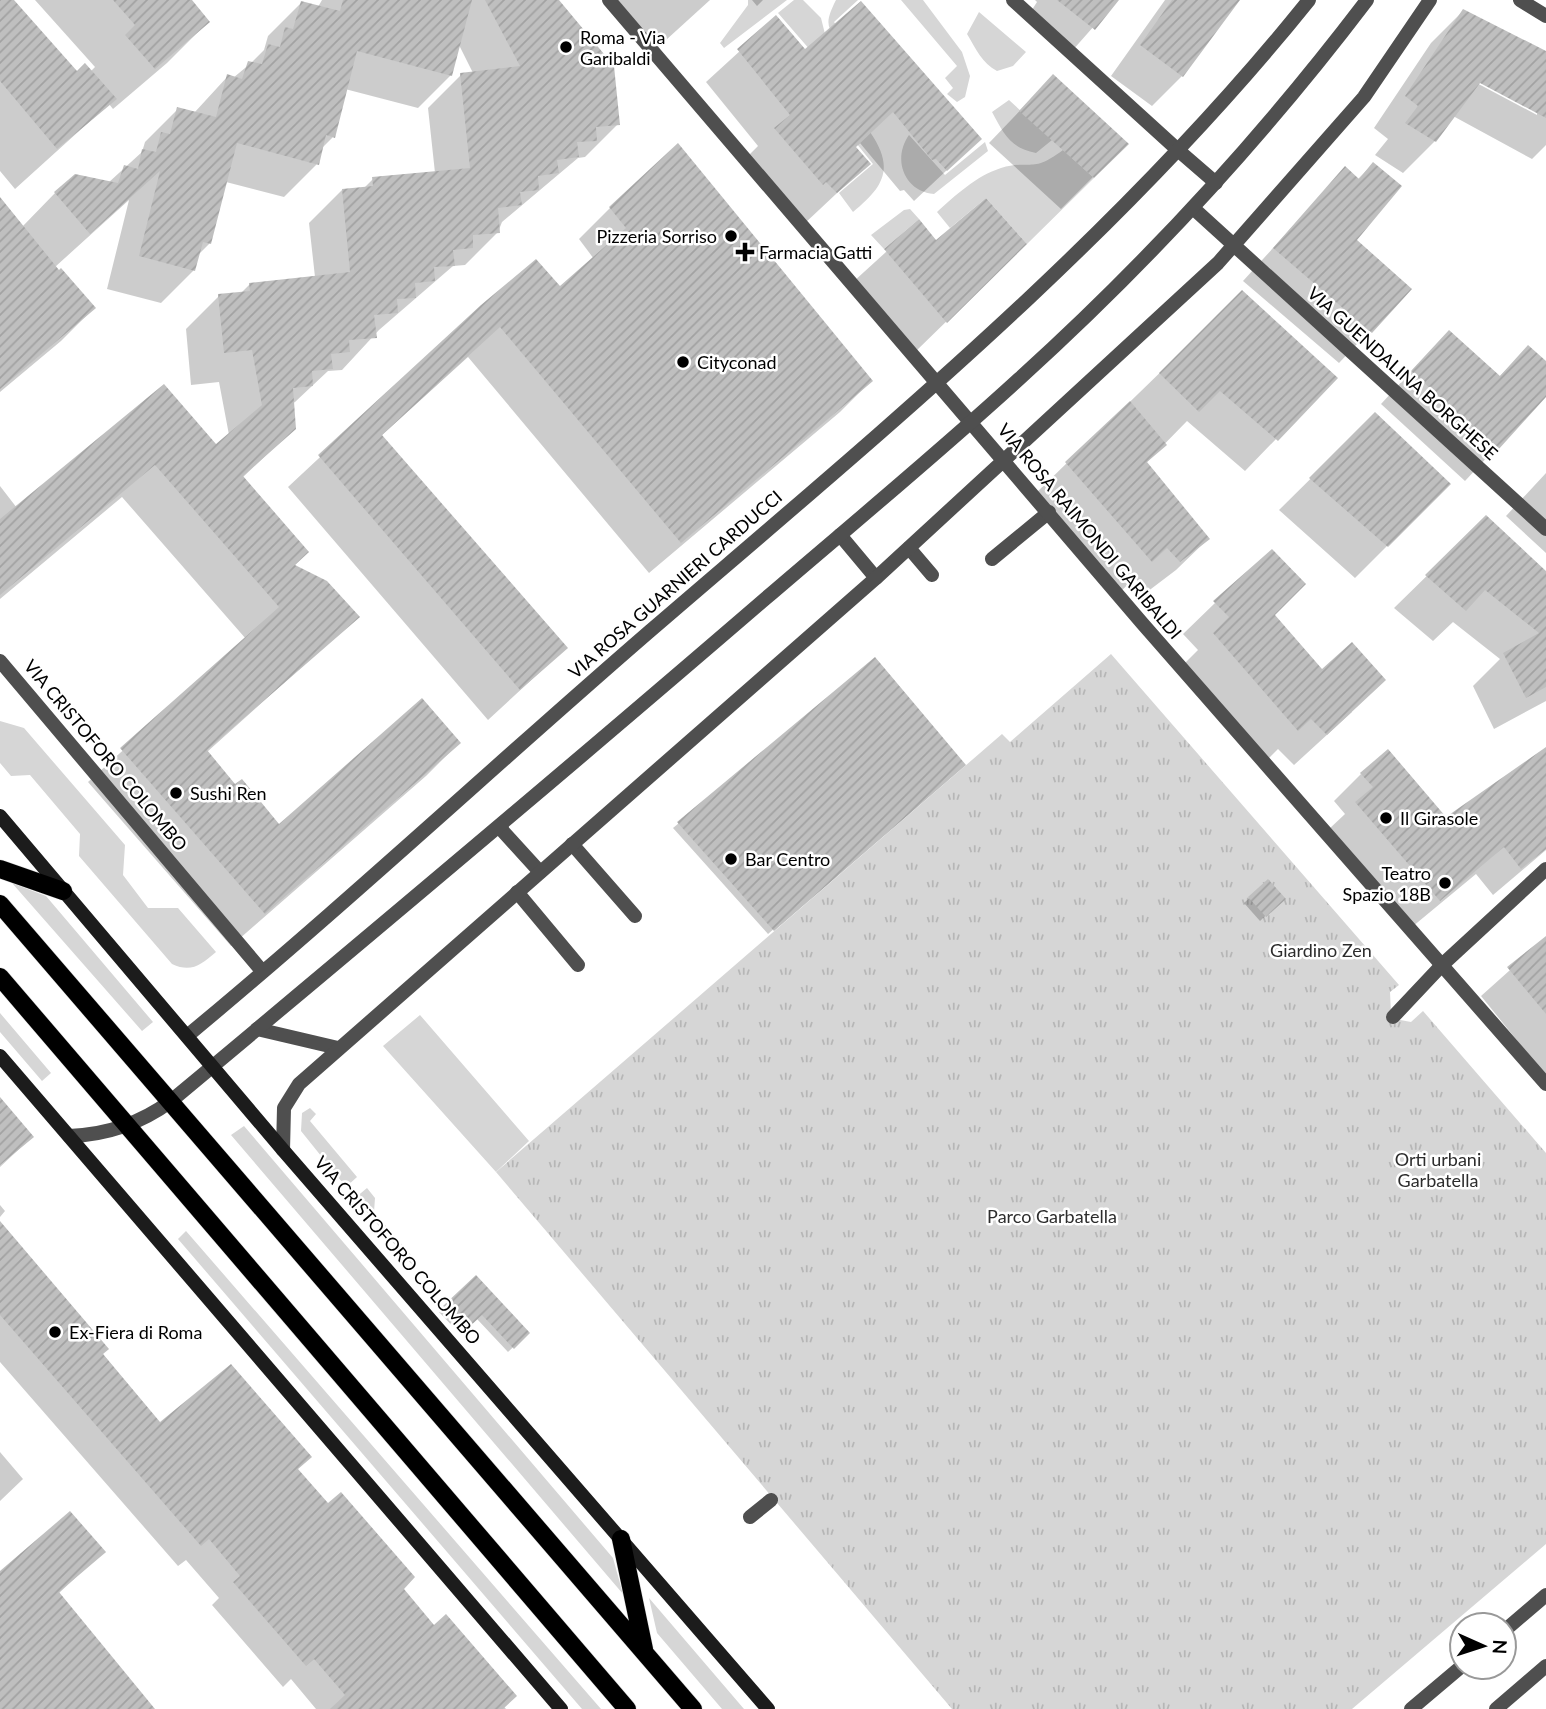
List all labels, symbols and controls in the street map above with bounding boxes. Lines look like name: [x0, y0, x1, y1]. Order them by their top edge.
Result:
place label: Roma - Via Garibaldi: [580, 26, 665, 69]
marker: Roma - Via Garibaldi: [558, 39, 574, 55]
place label: Pizzeria Sorriso: [597, 225, 717, 247]
marker: Pizzeria Sorriso: [723, 228, 739, 244]
place label: Farmacia Gatti: [759, 241, 872, 263]
marker: Farmacia Gatti: [737, 244, 753, 260]
street label: VIA GUENDALINA BORGHESE: [1303, 282, 1503, 464]
place label: Cityconad: [697, 351, 777, 373]
marker: Cityconad: [675, 354, 691, 370]
street label: VIA ROSA RAIMONDI GARIBALDI: [993, 419, 1187, 643]
street label: VIA ROSA GUARNIERI CARDUCCI: [564, 485, 786, 683]
street label: VIA CRISTOFORO COLOMBO: [20, 655, 192, 855]
place label: Sushi Ren: [190, 782, 267, 804]
marker: Sushi Ren: [168, 785, 184, 801]
place label: Il Girasole: [1400, 807, 1478, 829]
marker: Il Girasole: [1378, 810, 1394, 826]
place label: Bar Centro: [745, 848, 830, 870]
marker: Bar Centro: [723, 851, 739, 867]
place label: Teatro Spazio 18B: [1343, 862, 1431, 905]
marker: Teatro Spazio 18B: [1437, 875, 1453, 891]
park label: Giardino Zen: [1270, 939, 1372, 961]
park label: Orti urbani Garbatella: [1395, 1148, 1481, 1191]
street label: VIA CRISTOFORO COLOMBO: [310, 1151, 486, 1349]
park label: Parco Garbatella: [987, 1205, 1117, 1227]
place label: Ex-Fiera di Roma: [69, 1321, 202, 1343]
marker: Ex-Fiera di Roma: [47, 1324, 63, 1340]
north arrow: [1448, 1611, 1518, 1681]
text: N: [1489, 1639, 1512, 1655]

